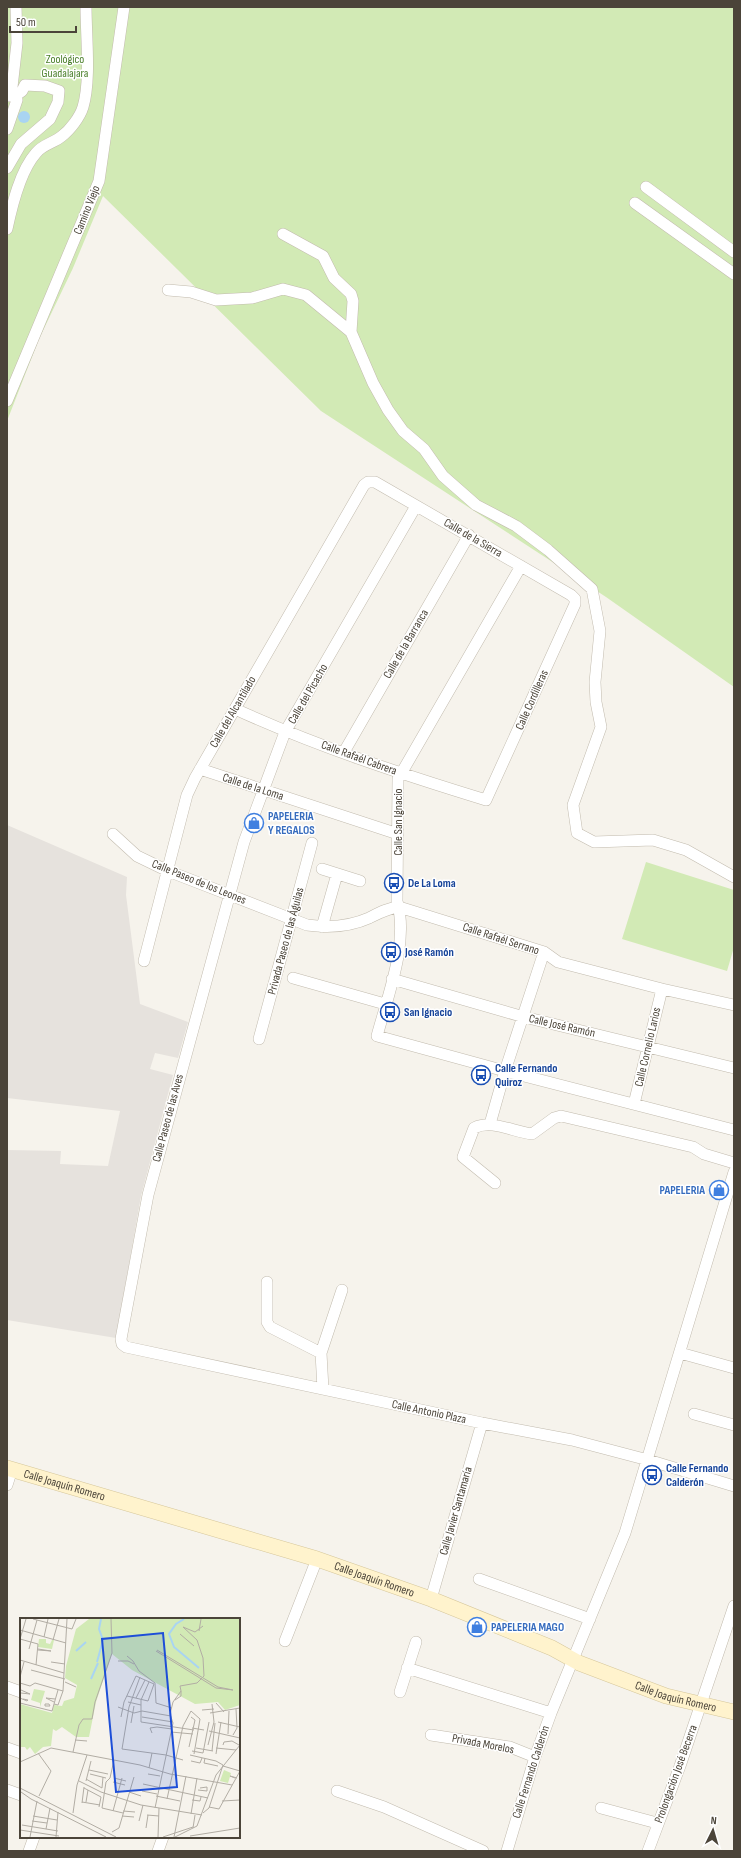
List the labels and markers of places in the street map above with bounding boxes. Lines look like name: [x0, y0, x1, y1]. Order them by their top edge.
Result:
place label: PAPELERIA Y REGALOS: [268, 809, 315, 838]
shop icon: PAPELERIA Y REGALOS: [243, 812, 265, 834]
bus stop icon: De La Loma: [383, 872, 405, 894]
place label: De La Loma: [408, 876, 456, 891]
bus stop icon: José Ramón: [380, 941, 402, 963]
place label: José Ramón: [404, 945, 454, 960]
bus stop icon: San Ignacio: [379, 1001, 401, 1023]
place label: San Ignacio: [404, 1005, 452, 1020]
place label: Calle Fernando Quiroz: [495, 1061, 557, 1090]
bus stop icon: Calle Fernando Quiroz: [470, 1064, 492, 1086]
shop icon: PAPELERIA: [708, 1179, 730, 1201]
place label: PAPELERIA: [659, 1183, 705, 1198]
place label: Calle Fernando Calderón: [666, 1461, 728, 1490]
bus stop icon: Calle Fernando Calderón: [641, 1464, 663, 1486]
shop icon: PAPELERIA MAGO: [466, 1616, 488, 1638]
place label: PAPELERIA MAGO: [491, 1620, 564, 1635]

